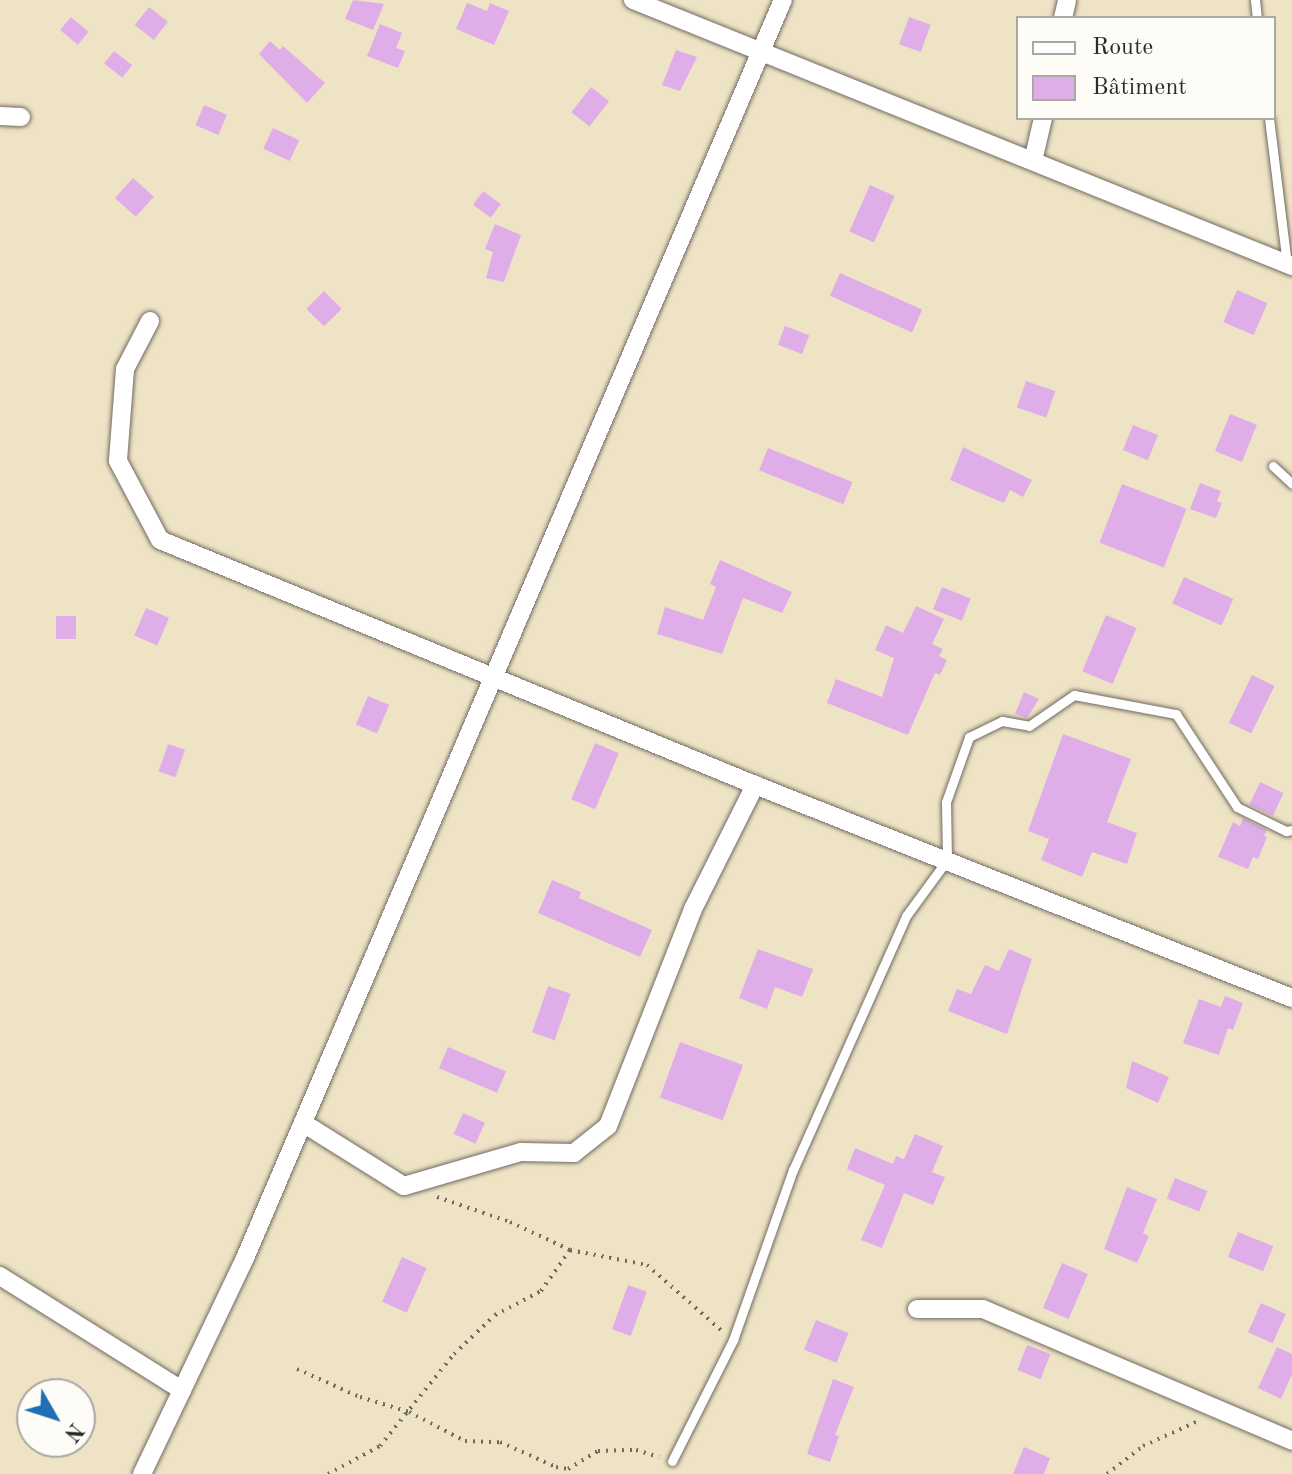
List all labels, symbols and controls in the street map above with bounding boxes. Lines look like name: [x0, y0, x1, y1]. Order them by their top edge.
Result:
legend: [1016, 16, 1276, 120]
text: Route: [1092, 36, 1153, 60]
text: Bâtiment: [1092, 76, 1187, 100]
north arrow: [16, 1378, 96, 1458]
text: N: [59, 1418, 87, 1445]

